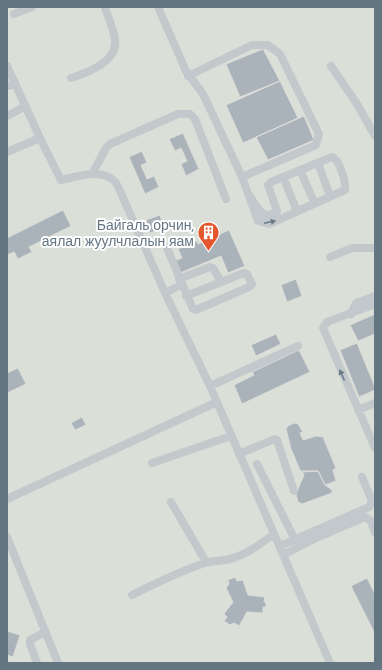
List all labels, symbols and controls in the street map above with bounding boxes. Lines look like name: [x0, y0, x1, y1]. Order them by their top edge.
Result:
place label: Байгаль орчин, аялал жуулчлалын яам: [42, 216, 194, 250]
one-way arrow: [263, 218, 276, 224]
building icon: Байгаль орчин, аялал жуулчлалын яам: [196, 220, 222, 253]
one-way arrow: [339, 369, 345, 380]

